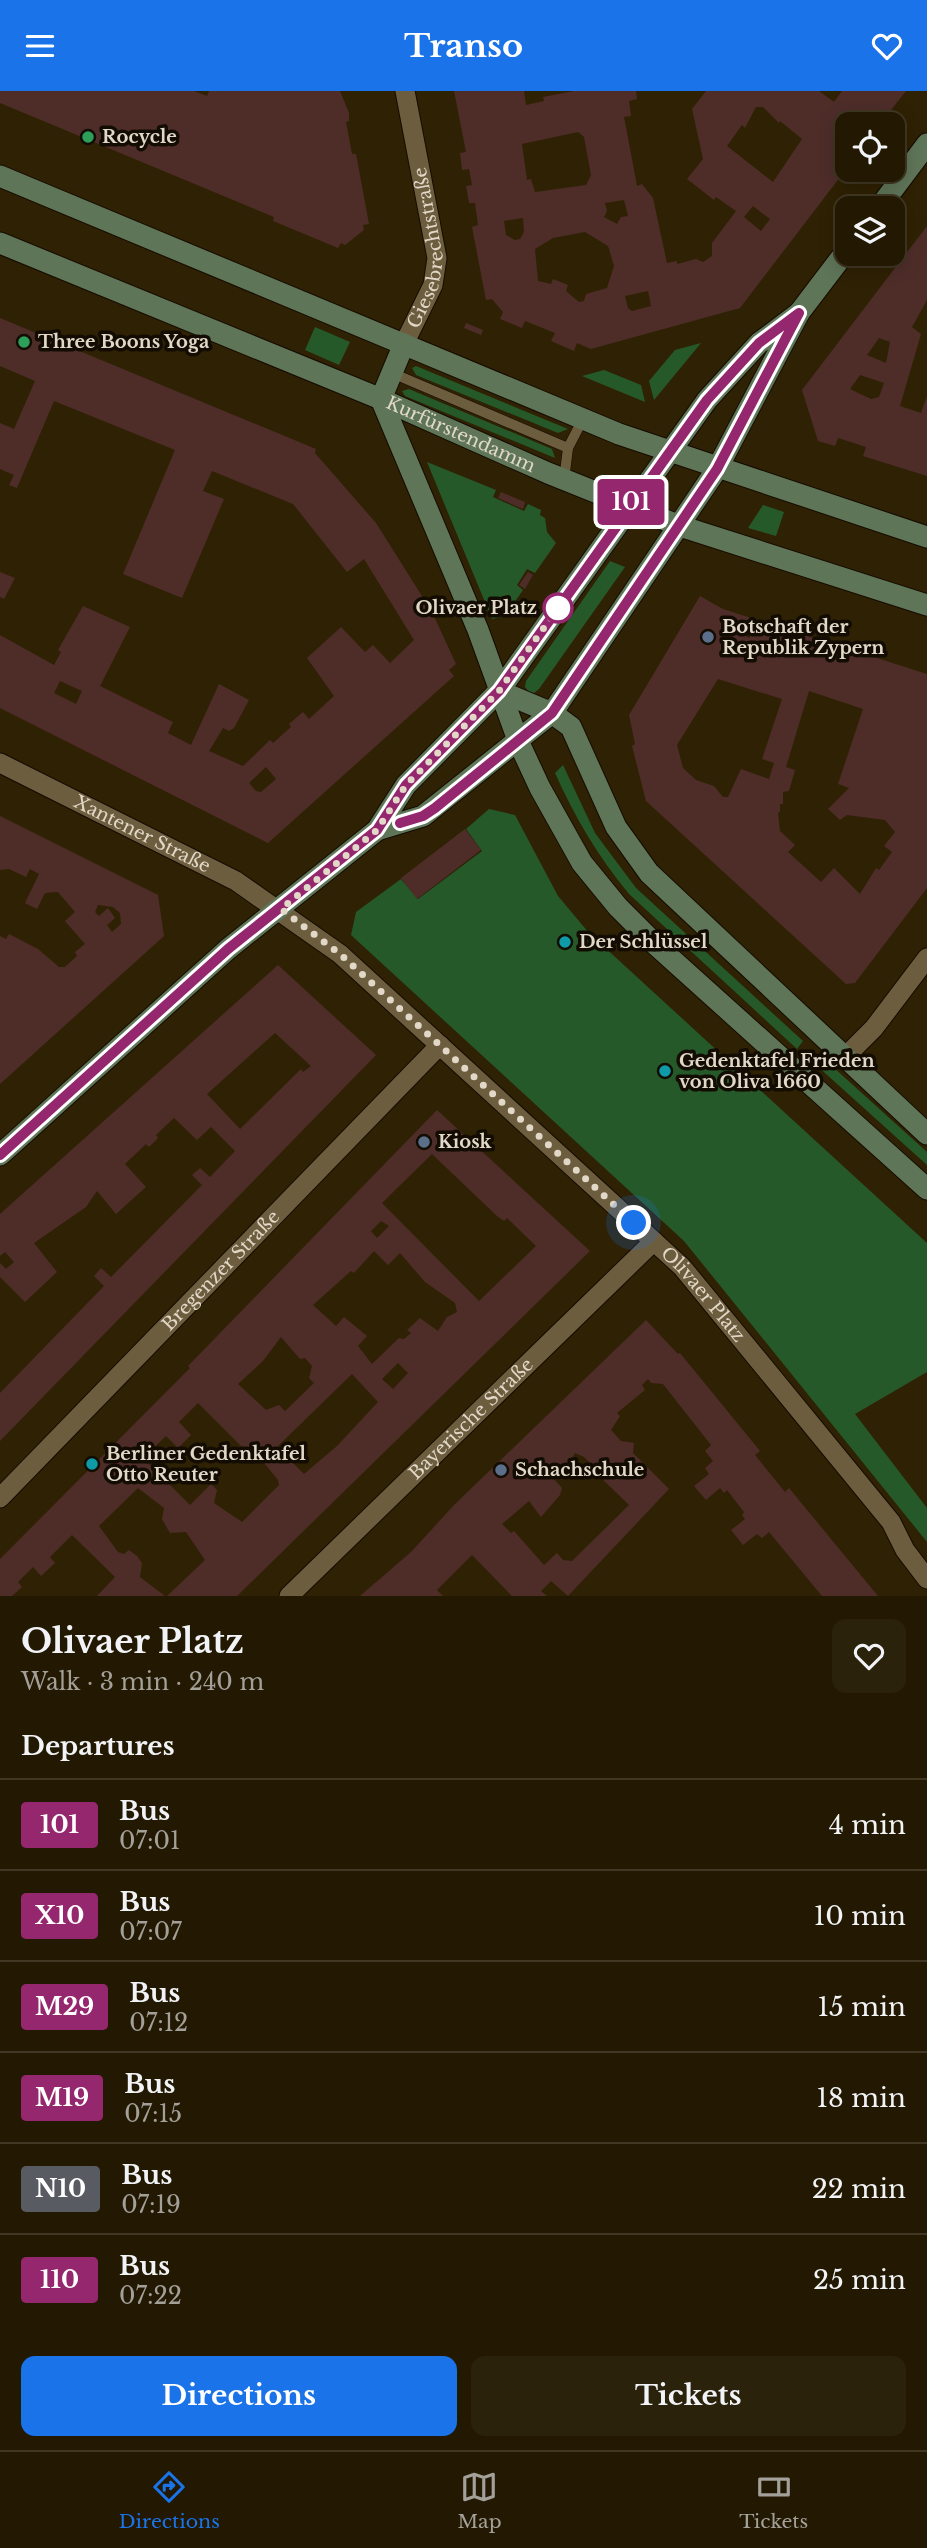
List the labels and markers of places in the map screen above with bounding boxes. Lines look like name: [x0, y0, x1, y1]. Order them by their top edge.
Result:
place label: Rocycle: [102, 126, 177, 148]
marker: Rocycle: [80, 129, 96, 145]
place label: Three Boons Yoga: [38, 331, 210, 353]
marker: Three Boons Yoga: [16, 334, 32, 350]
marker: Olivaer Platz: [543, 593, 573, 623]
place label: Olivaer Platz: [416, 597, 537, 619]
place label: Botschaft der Republik Zypern: [722, 616, 884, 659]
marker: Botschaft der Republik Zypern: [700, 629, 716, 645]
place label: Der Schlüssel: [579, 931, 708, 953]
marker: Der Schlüssel: [557, 934, 573, 950]
place label: Gedenktafel Frieden von Oliva 1660: [679, 1050, 875, 1093]
marker: Gedenktafel Frieden von Oliva 1660: [657, 1063, 673, 1079]
place label: Kiosk: [438, 1131, 493, 1153]
marker: Kiosk: [416, 1134, 432, 1150]
place label: Berliner Gedenktafel Otto Reuter: [106, 1443, 307, 1486]
marker: Berliner Gedenktafel Otto Reuter: [84, 1456, 100, 1472]
place label: Schachschule: [515, 1459, 644, 1481]
marker: Schachschule: [493, 1462, 509, 1478]

